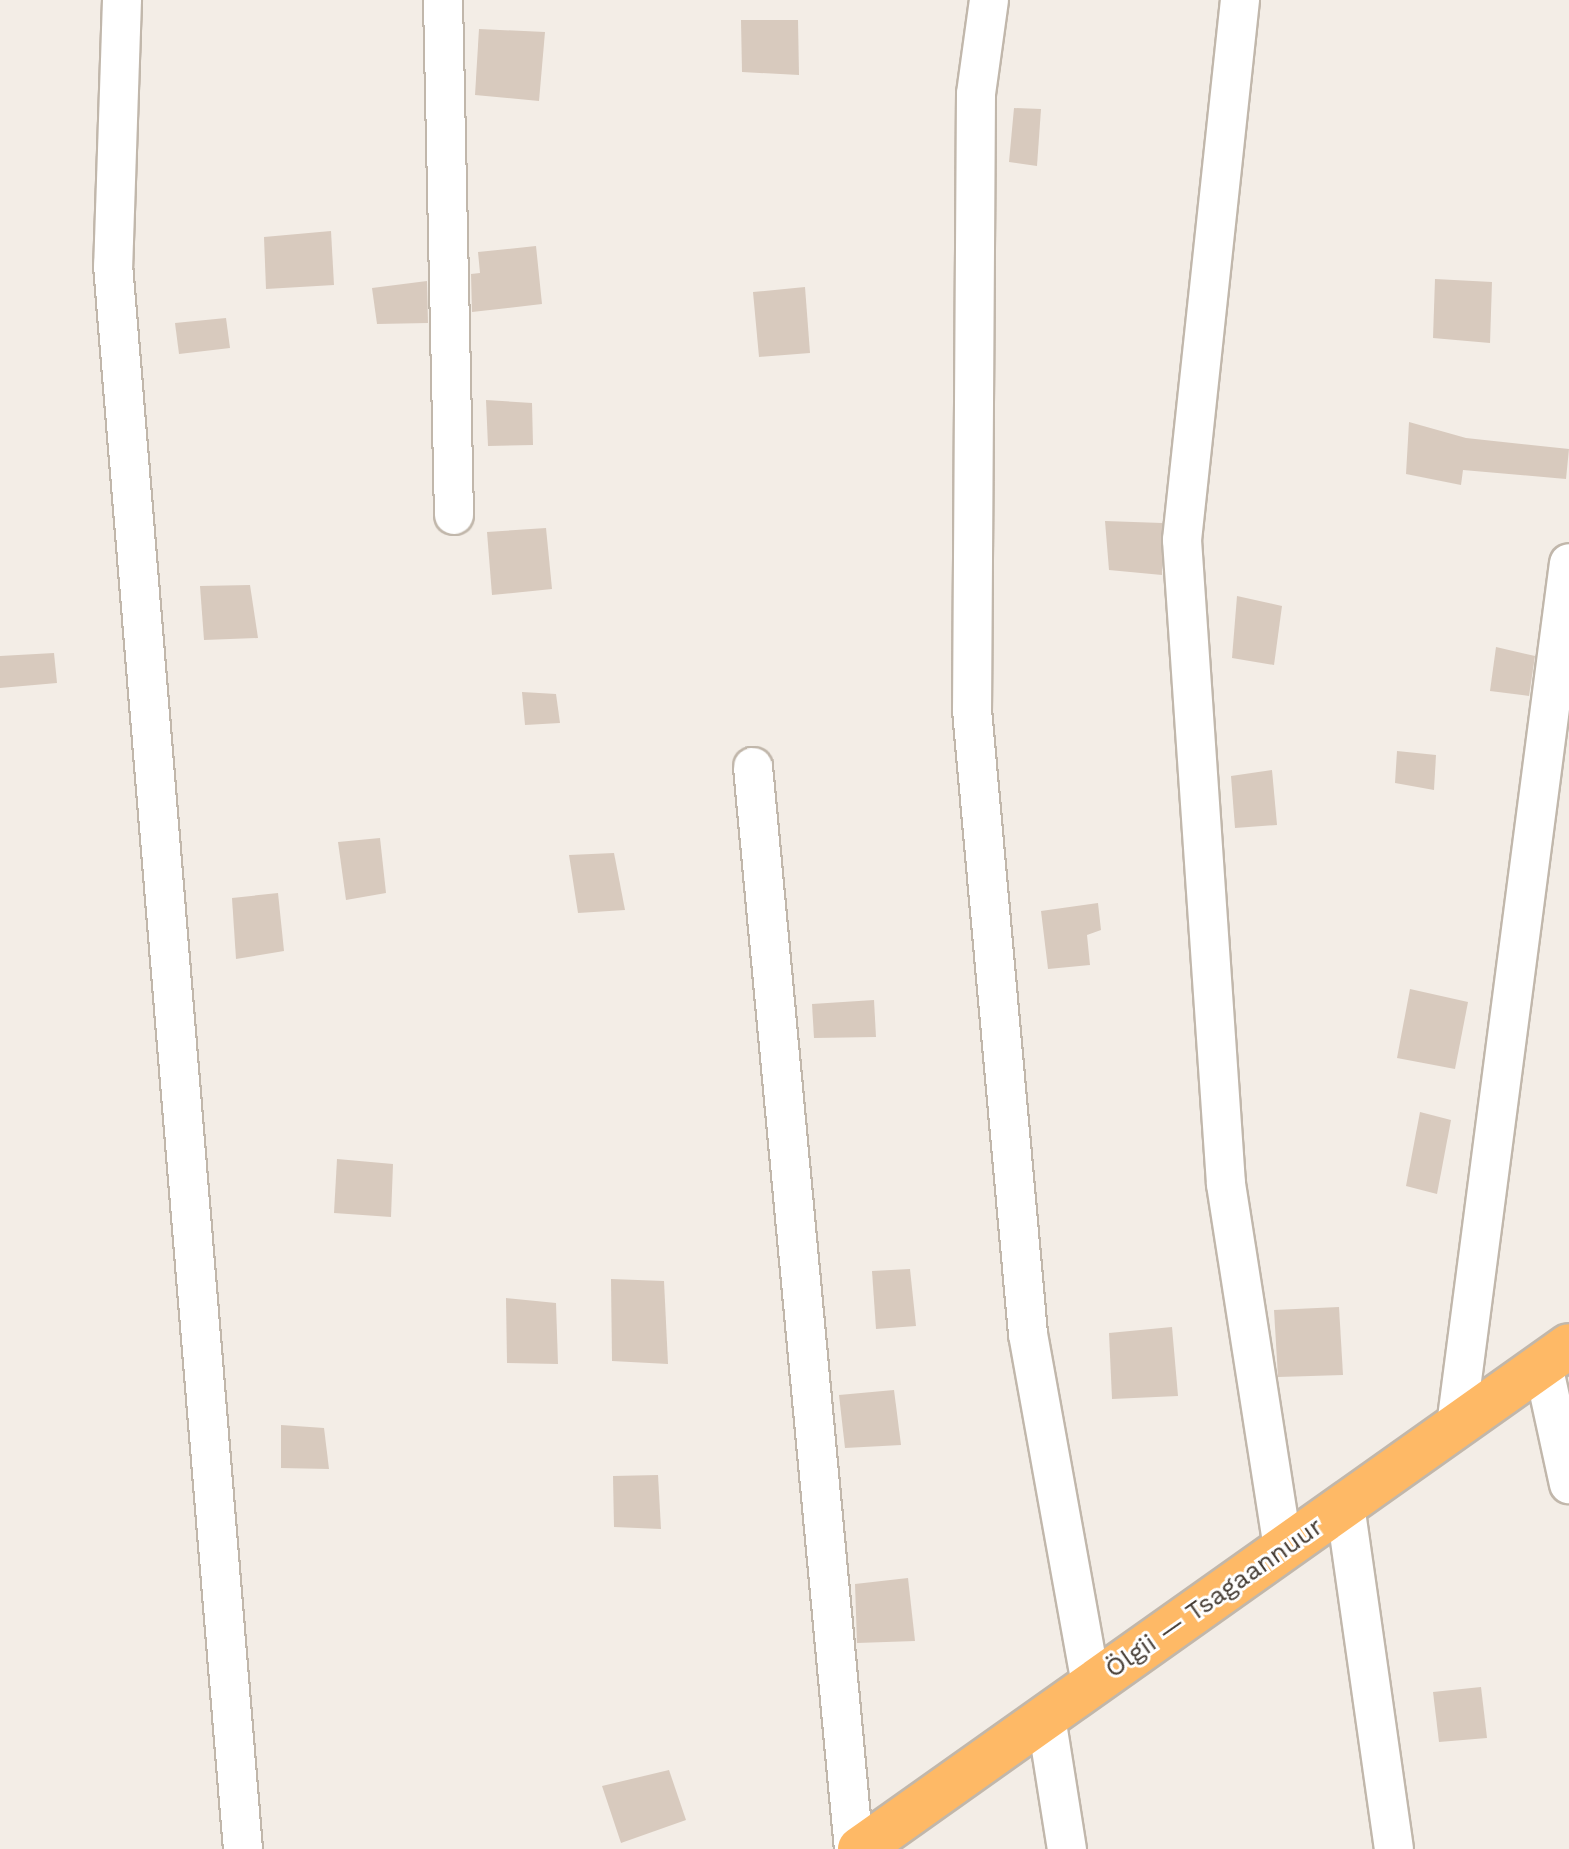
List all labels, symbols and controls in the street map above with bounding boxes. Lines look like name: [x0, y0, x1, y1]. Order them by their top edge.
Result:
street label: Ölgii — Tsagaannuur: [1099, 1511, 1329, 1685]

